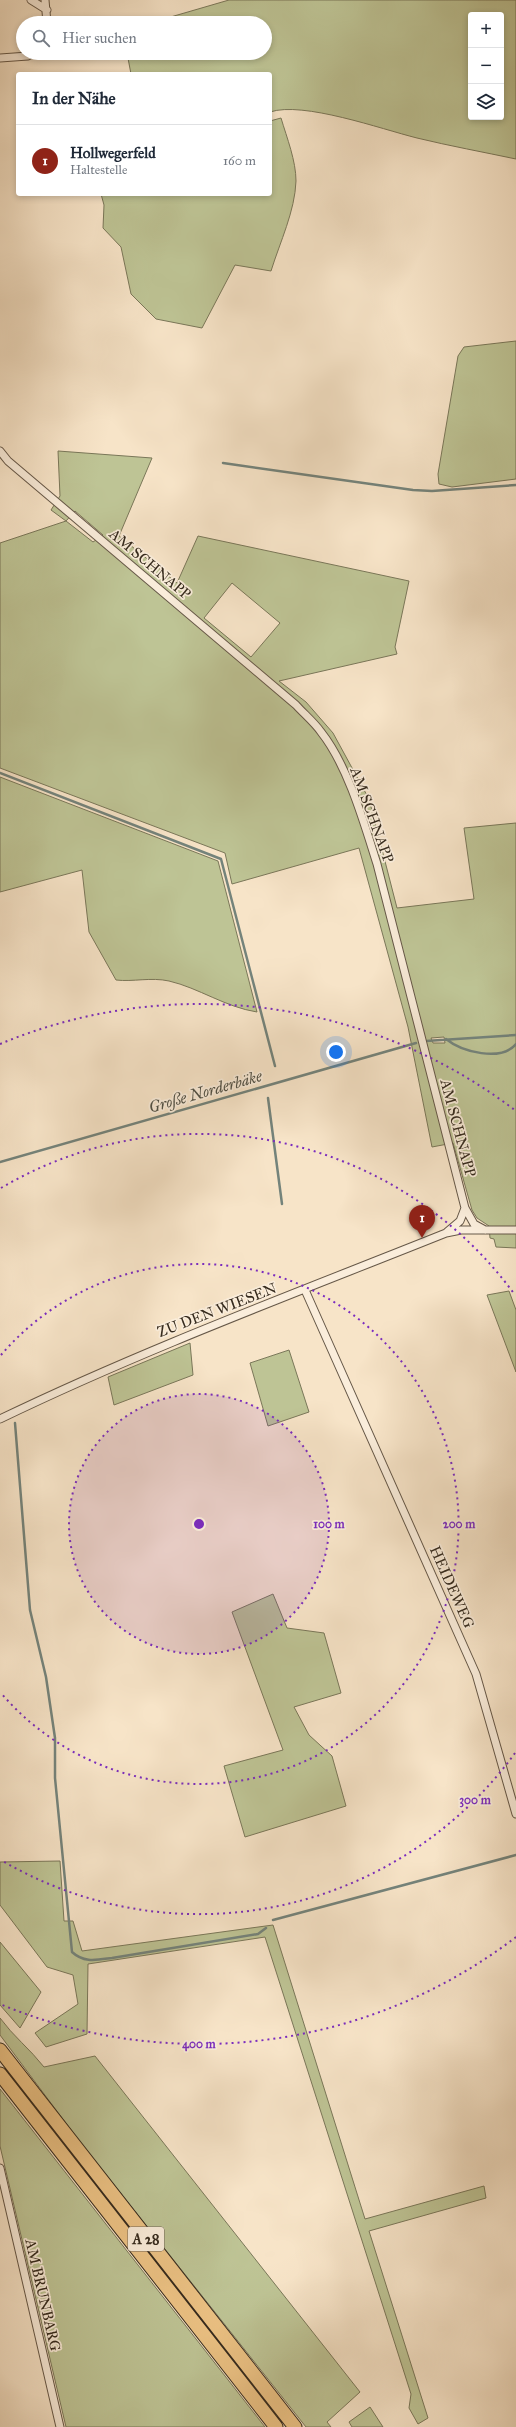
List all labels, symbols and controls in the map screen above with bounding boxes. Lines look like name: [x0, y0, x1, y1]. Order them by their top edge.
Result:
map controls: [468, 12, 504, 120]
button: +: [468, 12, 504, 48]
search box: [16, 16, 272, 60]
icon: search: [30, 27, 52, 49]
text: Hier suchen: [62, 29, 137, 47]
button: −: [468, 48, 504, 84]
button: layers: [468, 84, 504, 120]
text: In der Nähe: [32, 88, 116, 109]
text: Hollwegerfeld: [70, 144, 156, 162]
text: 1: [42, 153, 48, 169]
text: 160 m: [223, 153, 256, 169]
text: Haltestelle: [70, 162, 127, 178]
street label: AM SCHNAPP: [105, 524, 195, 603]
street label: AM SCHNAPP: [346, 764, 398, 866]
your location: [326, 1042, 346, 1062]
water label: Große Norderbäke: [146, 1066, 265, 1117]
street label: AM SCHNAPP: [436, 1076, 480, 1179]
pin: 1: [409, 1205, 435, 1238]
street label: ZU DEN WIESEN: [155, 1279, 279, 1341]
centre of rings: [192, 1517, 206, 1531]
text: 100 m: [313, 1517, 346, 1531]
text: 200 m: [443, 1517, 476, 1531]
street label: HEIDEWEG: [426, 1543, 478, 1631]
text: 300 m: [459, 1793, 492, 1808]
text: 400 m: [182, 2037, 217, 2052]
road number: A 28: [128, 2227, 164, 2251]
street label: AM BRUNBARG: [21, 2236, 65, 2353]

